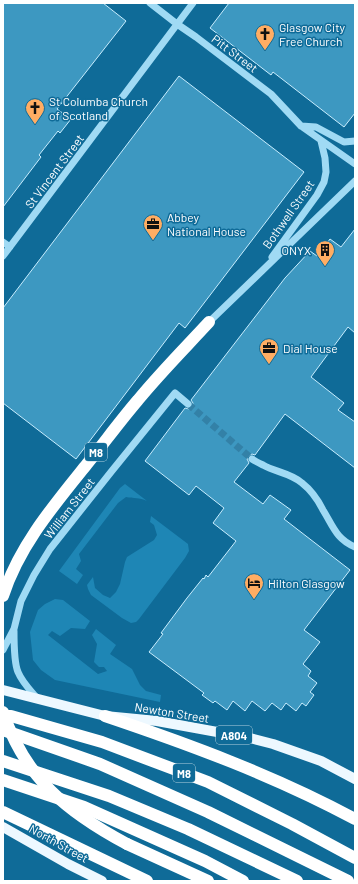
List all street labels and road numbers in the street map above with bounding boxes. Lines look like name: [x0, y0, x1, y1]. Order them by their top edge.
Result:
street label: Pitt Street: [209, 31, 261, 75]
street label: St Vincent Street: [22, 131, 86, 211]
street label: Bothwell Street: [259, 177, 317, 251]
road number: M8: [85, 443, 107, 461]
street label: William Street: [41, 475, 97, 541]
street label: Newton Street: [134, 699, 210, 725]
road number: A804: [216, 726, 252, 744]
road number: M8: [173, 764, 195, 782]
street label: North Street: [27, 821, 91, 865]

